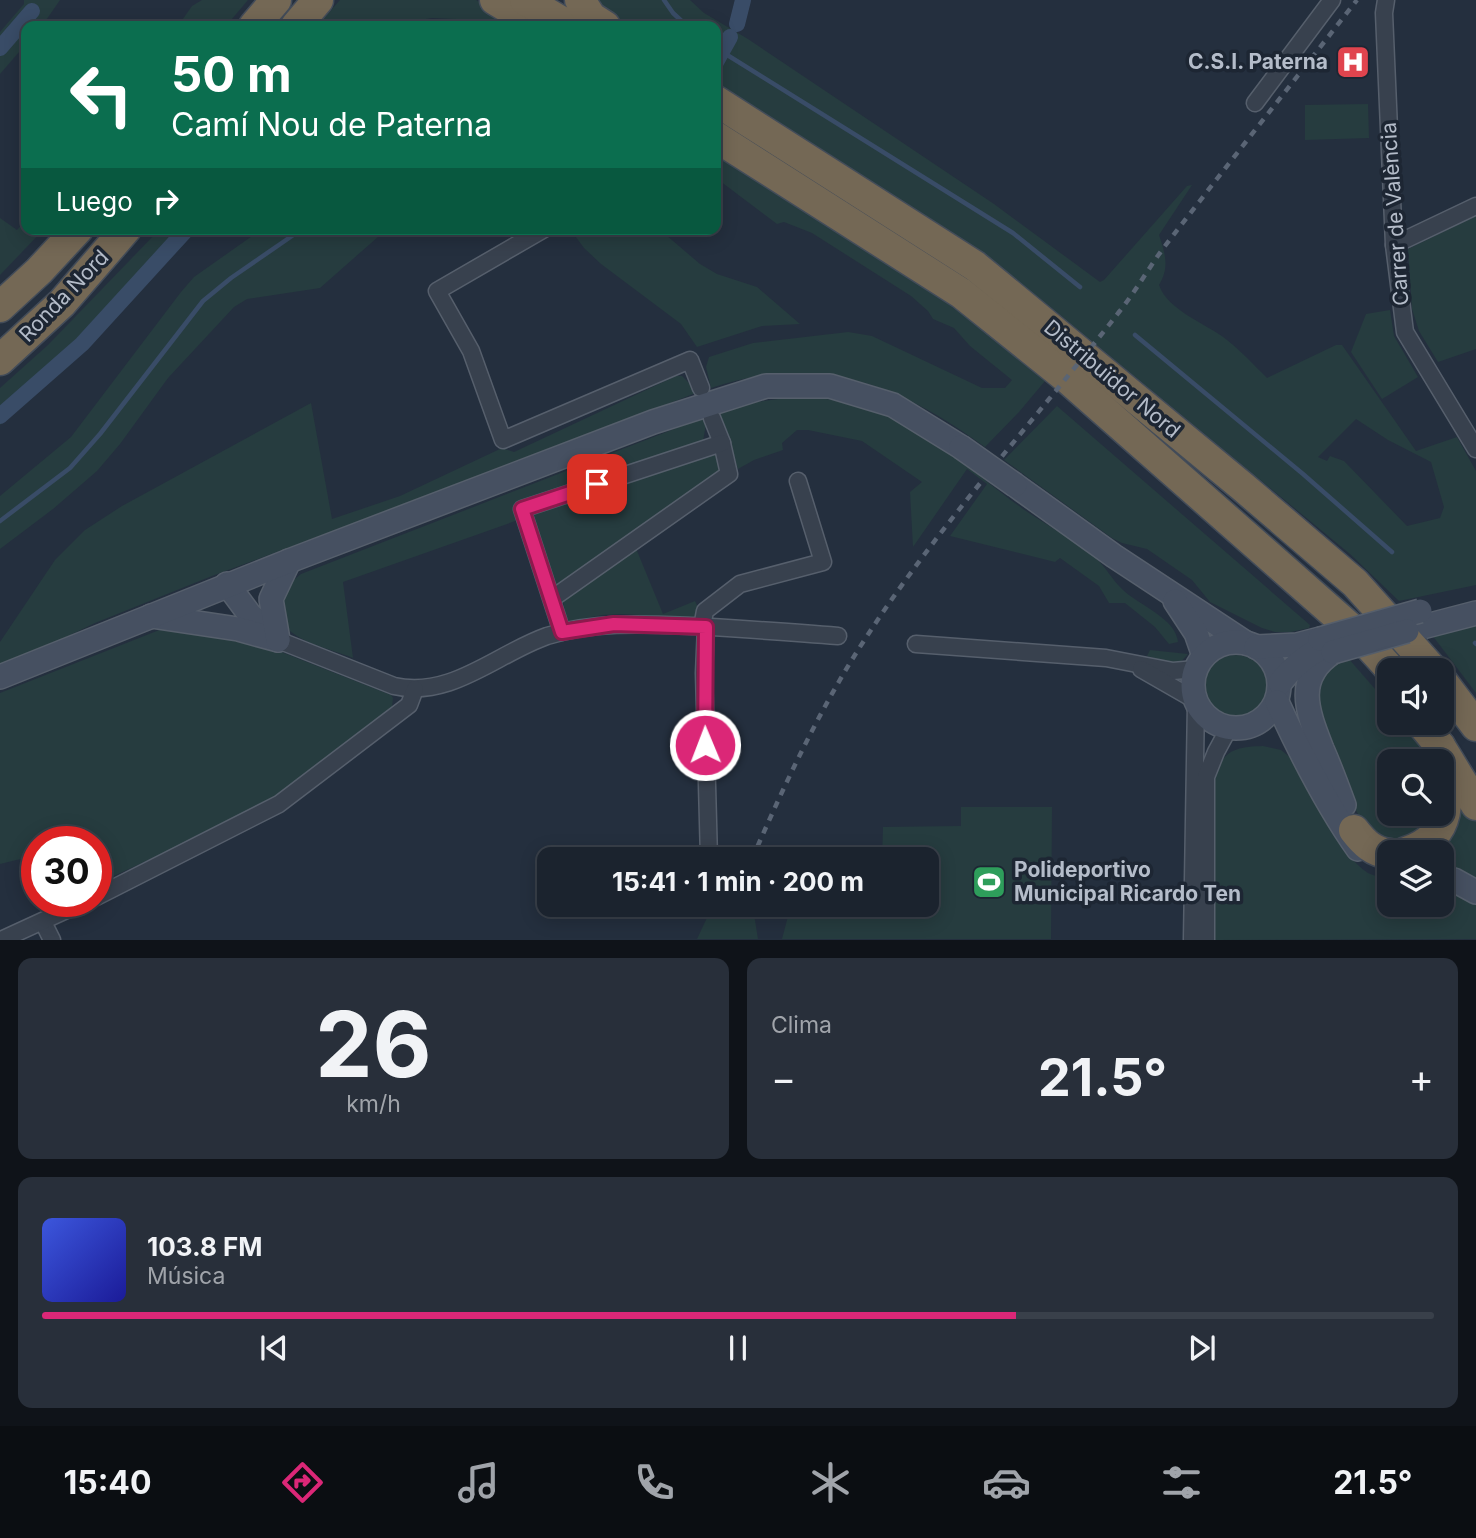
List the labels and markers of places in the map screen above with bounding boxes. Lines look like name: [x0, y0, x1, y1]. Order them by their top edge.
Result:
hospital icon: C.S.I. Paterna: [1334, 43, 1372, 81]
place label: C.S.I. Paterna: [1188, 49, 1328, 74]
pin: [567, 454, 627, 514]
place label: Polideportivo Municipal Ricardo Ten: [1014, 857, 1241, 906]
sports icon: Polideportivo Municipal Ricardo Ten: [970, 863, 1008, 901]

